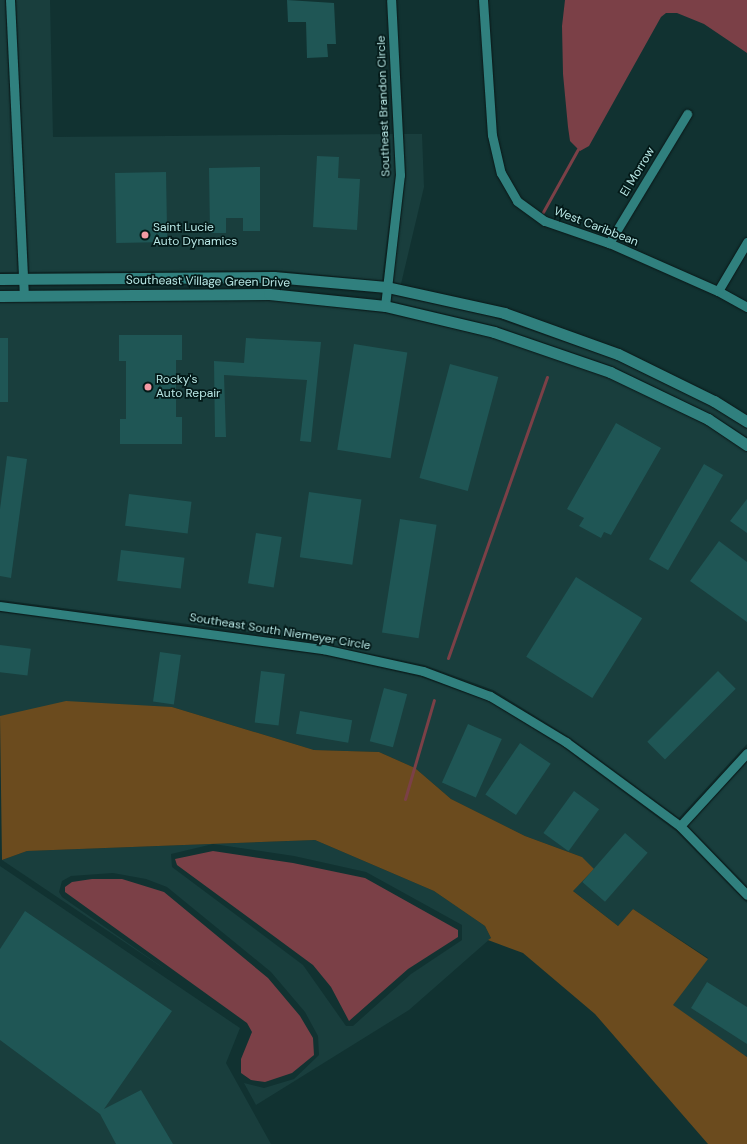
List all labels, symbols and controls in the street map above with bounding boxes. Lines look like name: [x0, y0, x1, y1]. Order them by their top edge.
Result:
street label: Southeast Brandon Circle: [374, 35, 394, 177]
street label: El Morrow: [618, 145, 658, 199]
street label: West Caribbean: [552, 204, 640, 250]
place label: Saint Lucie Auto Dynamics: [153, 221, 237, 249]
marker: Saint Lucie Auto Dynamics: [140, 230, 150, 240]
street label: Southeast Village Green Drive: [126, 273, 290, 291]
place label: Rocky's Auto Repair: [156, 373, 220, 401]
marker: Rocky's Auto Repair: [143, 382, 153, 392]
street label: Southeast South Niemeyer Circle: [188, 611, 372, 653]

